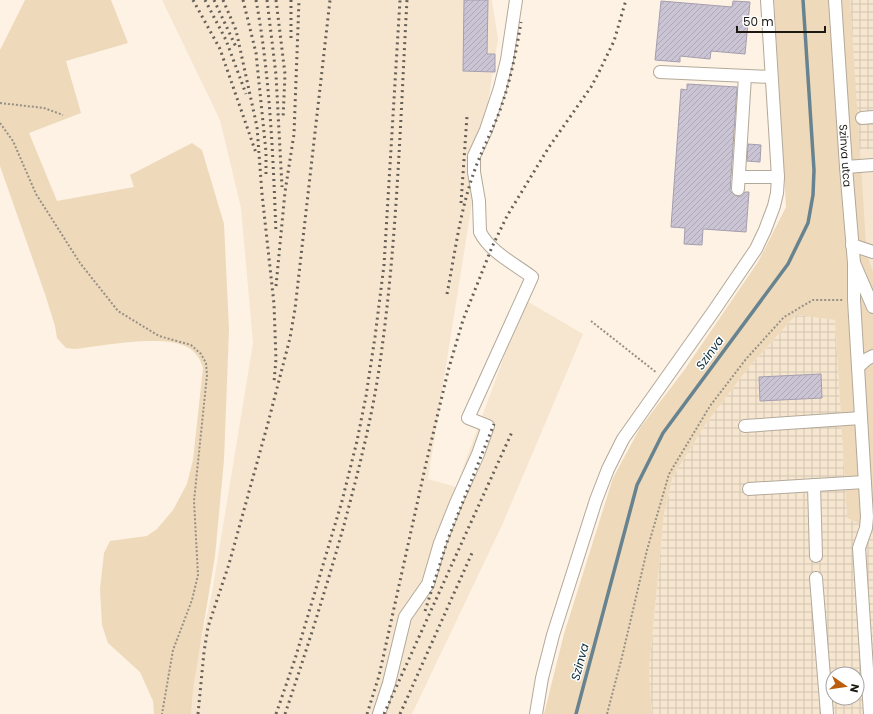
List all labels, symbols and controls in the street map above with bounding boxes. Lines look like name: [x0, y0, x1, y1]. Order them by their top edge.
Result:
scale bar: [737, 8, 825, 34]
text: 50 m: [743, 13, 774, 30]
street label: Szinva utca: [835, 124, 856, 188]
water label: Szinva: [692, 332, 728, 373]
water label: Szinva: [566, 641, 593, 682]
north arrow: [825, 666, 865, 706]
text: N: [846, 682, 863, 694]

